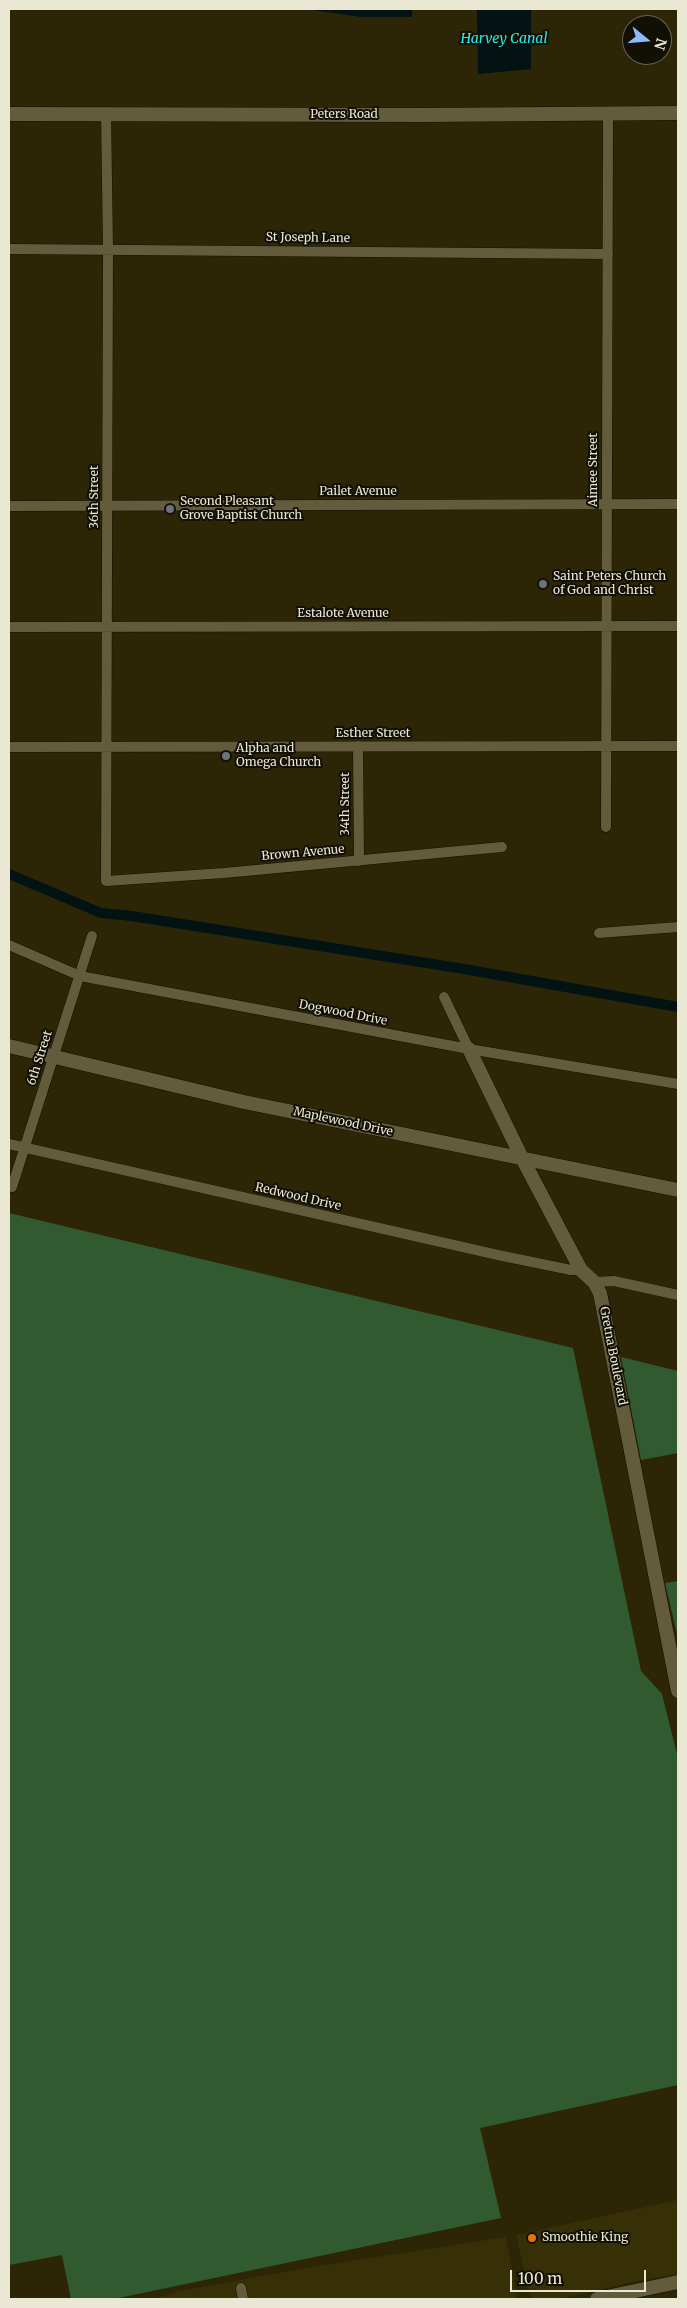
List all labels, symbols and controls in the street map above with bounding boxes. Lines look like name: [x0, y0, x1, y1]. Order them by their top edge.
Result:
north arrow: [622, 15, 672, 65]
water label: Harvey Canal: [460, 31, 548, 47]
text: N: [650, 36, 671, 52]
street label: Peters Road: [310, 108, 378, 122]
street label: St Joseph Lane: [266, 230, 350, 246]
street label: Aimee Street: [587, 433, 601, 507]
street label: 36th Street: [88, 465, 102, 529]
street label: Pailet Avenue: [319, 485, 397, 499]
place label: Second Pleasant Grove Baptist Church: [180, 495, 302, 523]
marker: Second Pleasant Grove Baptist Church: [164, 503, 176, 515]
place label: Saint Peters Church of God and Christ: [553, 570, 666, 598]
marker: Saint Peters Church of God and Christ: [537, 578, 549, 590]
street label: Estalote Avenue: [297, 607, 389, 621]
street label: Esther Street: [335, 727, 411, 741]
place label: Alpha and Omega Church: [236, 742, 321, 770]
marker: Alpha and Omega Church: [220, 750, 232, 762]
street label: 34th Street: [339, 772, 353, 836]
street label: Brown Avenue: [261, 842, 345, 864]
street label: Dogwood Drive: [298, 997, 388, 1029]
street label: 6th Street: [24, 1029, 56, 1087]
street label: Maplewood Drive: [292, 1104, 394, 1140]
street label: Redwood Drive: [254, 1180, 342, 1214]
street label: Gretna Boulevard: [596, 1305, 630, 1407]
place label: Smoothie King: [542, 2231, 628, 2245]
marker: Smoothie King: [526, 2232, 538, 2244]
scale bar: [512, 2260, 648, 2292]
text: 100 m: [518, 2269, 562, 2288]

